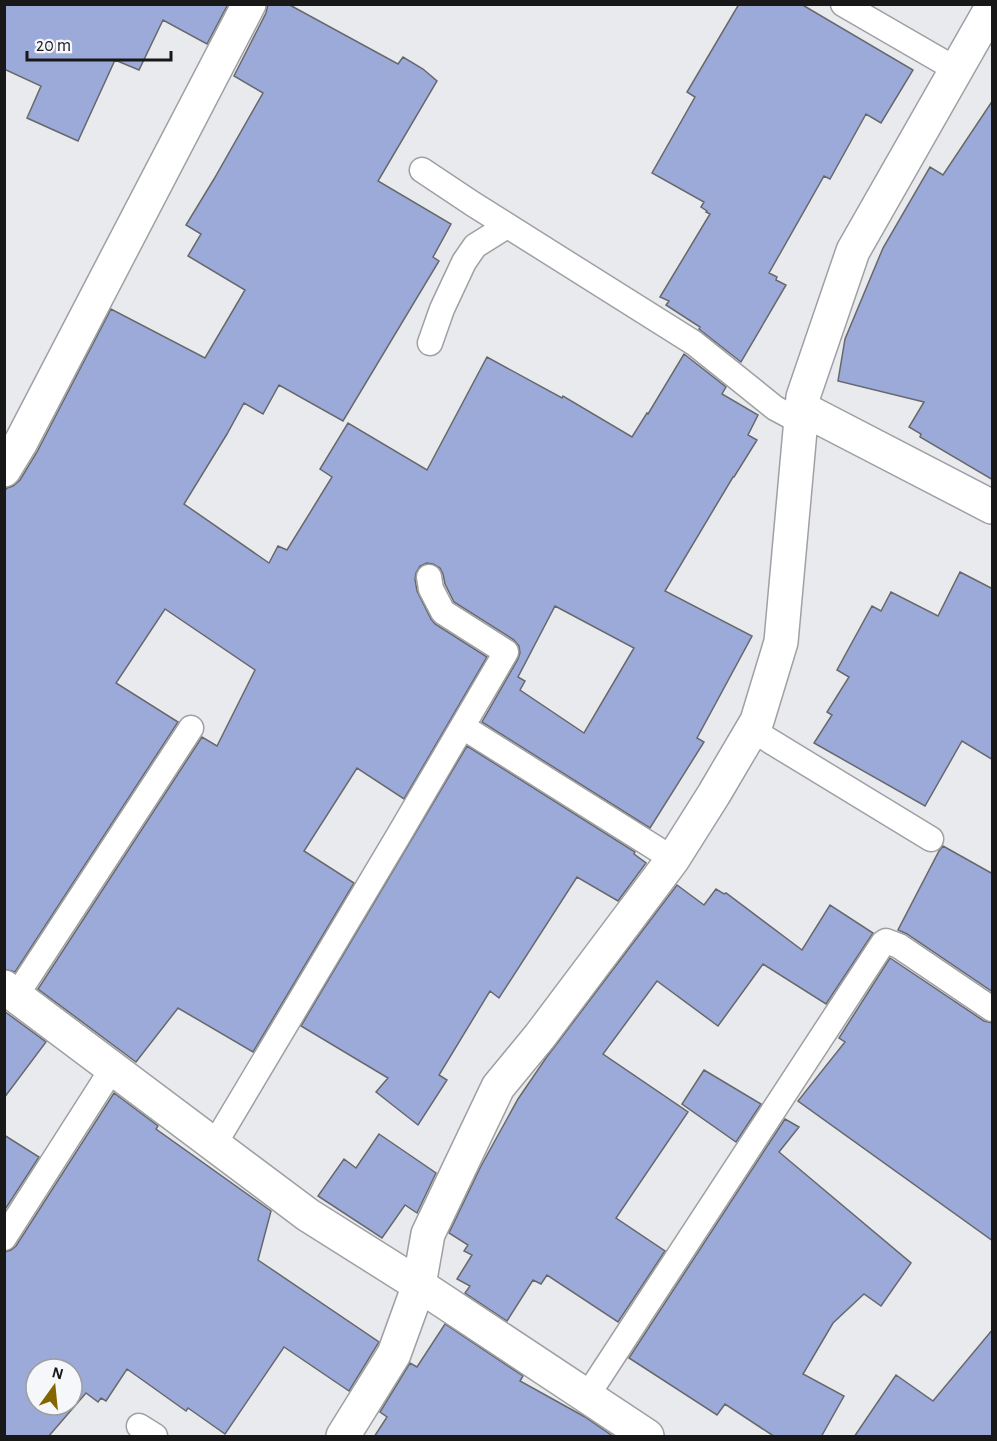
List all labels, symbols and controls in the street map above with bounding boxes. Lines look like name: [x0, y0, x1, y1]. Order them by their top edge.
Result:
scale bar: [27, 24, 171, 62]
text: 20 m: [36, 37, 71, 55]
north arrow: [24, 1357, 84, 1417]
text: N: [50, 1364, 65, 1383]

